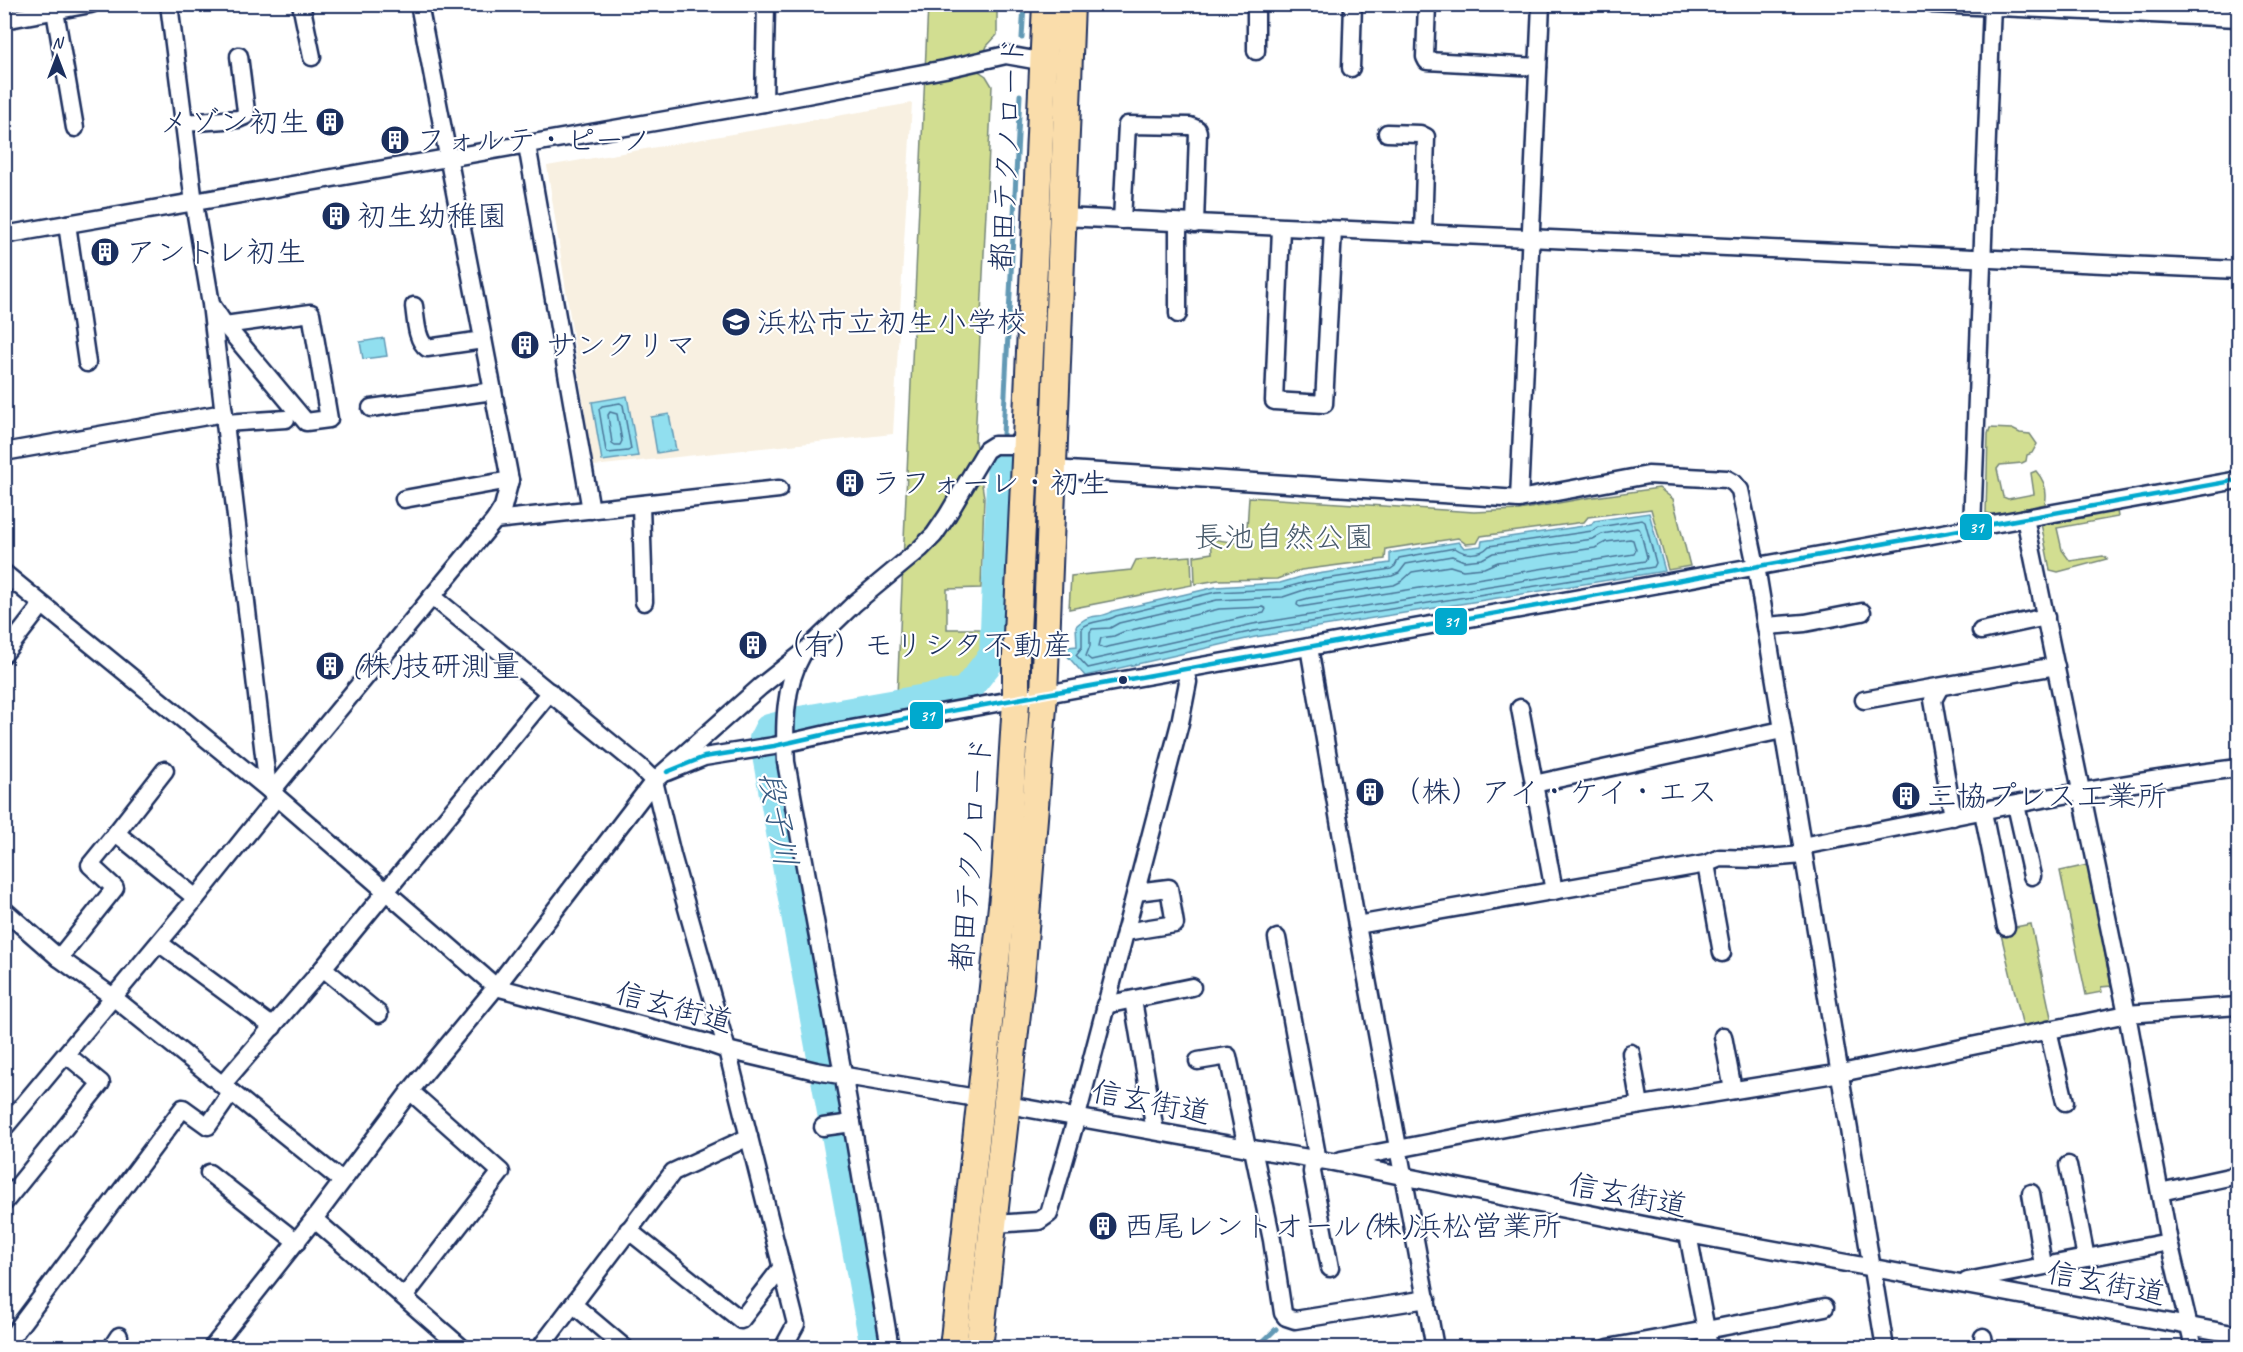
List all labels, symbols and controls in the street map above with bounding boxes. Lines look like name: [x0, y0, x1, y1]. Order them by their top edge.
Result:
north arrow: [27, 27, 87, 87]
text: N: [52, 33, 65, 53]
street label: 都田テクノロード: [982, 35, 1032, 273]
place label: メゾン初生: [159, 103, 309, 141]
building icon: メゾン初生: [314, 106, 346, 138]
place label: フォルテ・ピーノ: [416, 121, 652, 159]
building icon: フォルテ・ピーノ: [379, 124, 411, 156]
place label: 初生幼稚園: [357, 197, 507, 235]
building icon: 初生幼稚園: [320, 200, 352, 232]
place label: アントレ初生: [126, 233, 306, 271]
building icon: アントレ初生: [89, 236, 121, 268]
place label: 浜松市立初生小学校: [757, 303, 1027, 341]
school or university icon: 浜松市立初生小学校: [720, 306, 752, 338]
place label: サンクリマ: [546, 326, 696, 364]
building icon: サンクリマ: [509, 329, 541, 361]
place label: ラフォーレ・初生: [871, 464, 1110, 502]
building icon: ラフォーレ・初生: [834, 467, 866, 499]
line badge: 31: [1959, 513, 1993, 541]
park label: 長池自然公園: [1194, 518, 1374, 556]
text: 31: [1969, 518, 1985, 538]
line badge: 31: [1434, 607, 1468, 636]
text: 31: [1444, 612, 1460, 632]
place label: （有）モリシタ不動産: [774, 626, 1073, 664]
building icon: （有）モリシタ不動産: [737, 629, 769, 661]
place label: (株)技研測量: [351, 647, 521, 685]
building icon: (株)技研測量: [314, 650, 346, 682]
unlabelled marker: [1117, 674, 1129, 686]
line badge: 31: [909, 701, 944, 730]
text: 31: [920, 706, 936, 726]
street label: 都田テクノロード: [942, 735, 1000, 973]
water label: 段子川: [750, 768, 807, 870]
place label: （株）アイ・ケイ・エス: [1391, 773, 1717, 811]
building icon: （株）アイ・ケイ・エス: [1354, 776, 1386, 808]
place label: 三協プレス工業所: [1927, 777, 2167, 815]
building icon: 三協プレス工業所: [1890, 780, 1922, 812]
street label: 信玄街道: [611, 973, 737, 1041]
street label: 信玄街道: [1088, 1072, 1214, 1132]
street label: 信玄街道: [1565, 1165, 1691, 1225]
place label: 西尾レントオール(株)浜松営業所: [1124, 1207, 1562, 1245]
building icon: 西尾レントオール(株)浜松営業所: [1087, 1210, 1119, 1242]
street label: 信玄街道: [2043, 1253, 2169, 1313]

